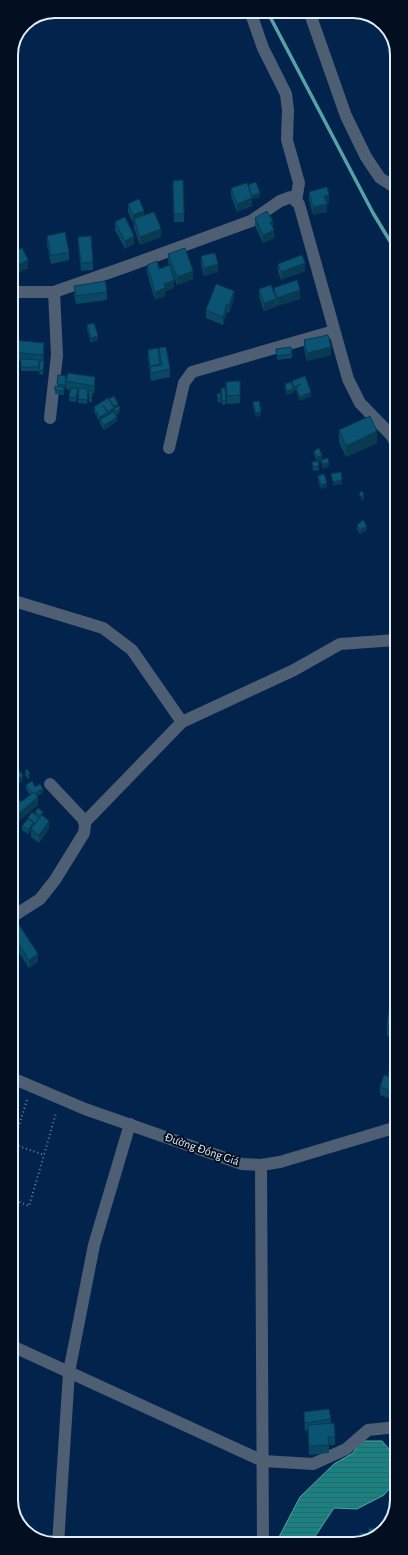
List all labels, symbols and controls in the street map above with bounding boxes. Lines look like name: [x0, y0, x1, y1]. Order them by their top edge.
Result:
street label: Đường Đồng Giá: [163, 1131, 241, 1167]

